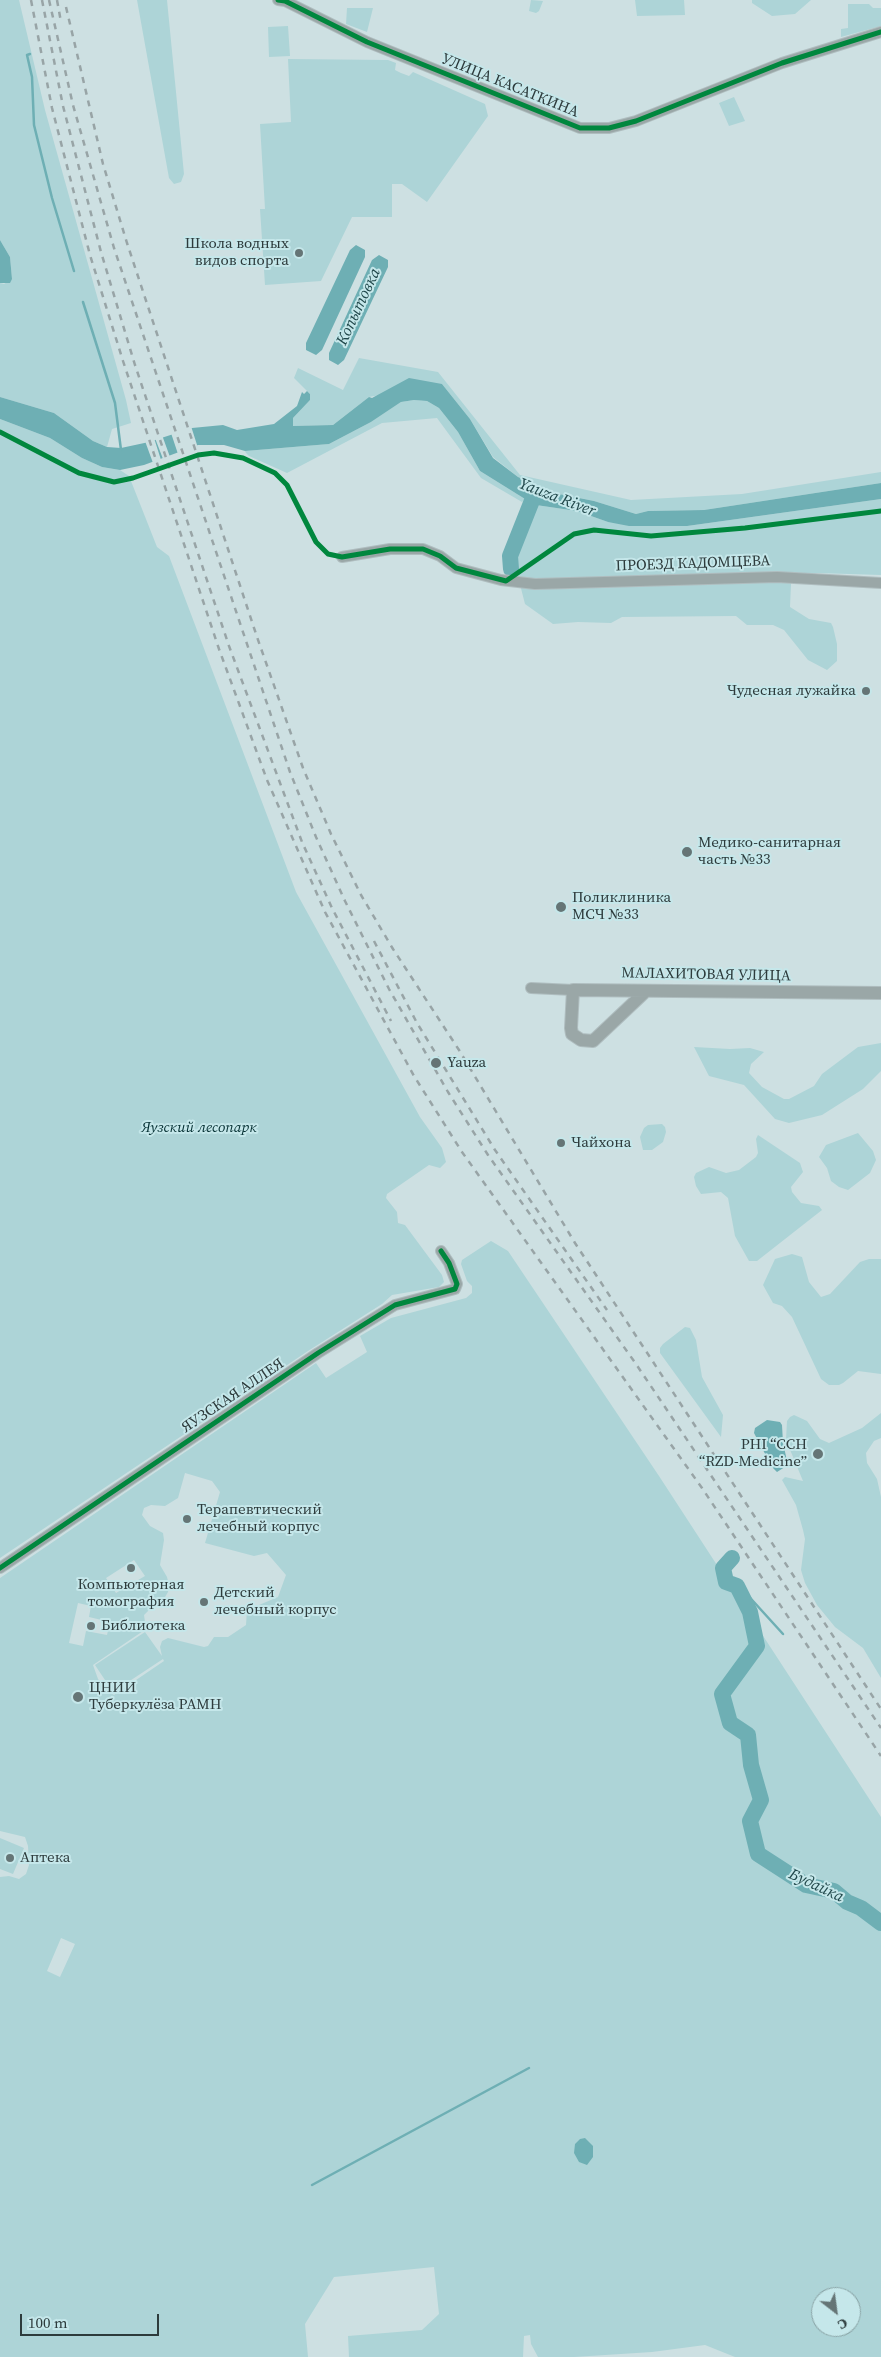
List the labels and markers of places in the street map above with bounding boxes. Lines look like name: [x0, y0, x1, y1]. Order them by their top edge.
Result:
place label: Школа водных видов спорта: [185, 235, 289, 270]
marker: Школа водных видов спорта: [293, 247, 305, 259]
place label: Чудесная лужайка: [727, 682, 856, 700]
marker: Чудесная лужайка: [860, 685, 872, 697]
place label: Медико-санитарная часть №33: [698, 834, 841, 869]
marker: Медико-санитарная часть №33: [680, 845, 694, 859]
place label: Поликлиника МСЧ №33: [572, 889, 671, 924]
marker: Поликлиника МСЧ №33: [554, 900, 568, 914]
place label: Yauza: [447, 1054, 486, 1072]
marker: Yauza: [429, 1056, 443, 1070]
place label: Чайхона: [571, 1134, 631, 1152]
marker: Чайхона: [555, 1137, 567, 1149]
place label: PHI “CCH “RZD-Medicine”: [699, 1436, 807, 1471]
marker: PHI “CCH “RZD-Medicine”: [811, 1447, 825, 1461]
place label: Терапевтический лечебный корпус: [197, 1501, 322, 1536]
marker: Терапевтический лечебный корпус: [181, 1513, 193, 1525]
marker: Компьютерная томография: [125, 1562, 137, 1574]
place label: Компьютерная томография: [78, 1576, 184, 1611]
place label: Детский лечебный корпус: [214, 1584, 336, 1619]
marker: Детский лечебный корпус: [198, 1596, 210, 1608]
place label: Библиотека: [101, 1617, 185, 1635]
marker: Библиотека: [85, 1620, 97, 1632]
place label: ЦНИИ Туберкулёза РАМН: [89, 1679, 222, 1714]
marker: ЦНИИ Туберкулёза РАМН: [71, 1690, 85, 1704]
place label: Аптека: [20, 1849, 70, 1867]
marker: Аптека: [4, 1852, 16, 1864]

